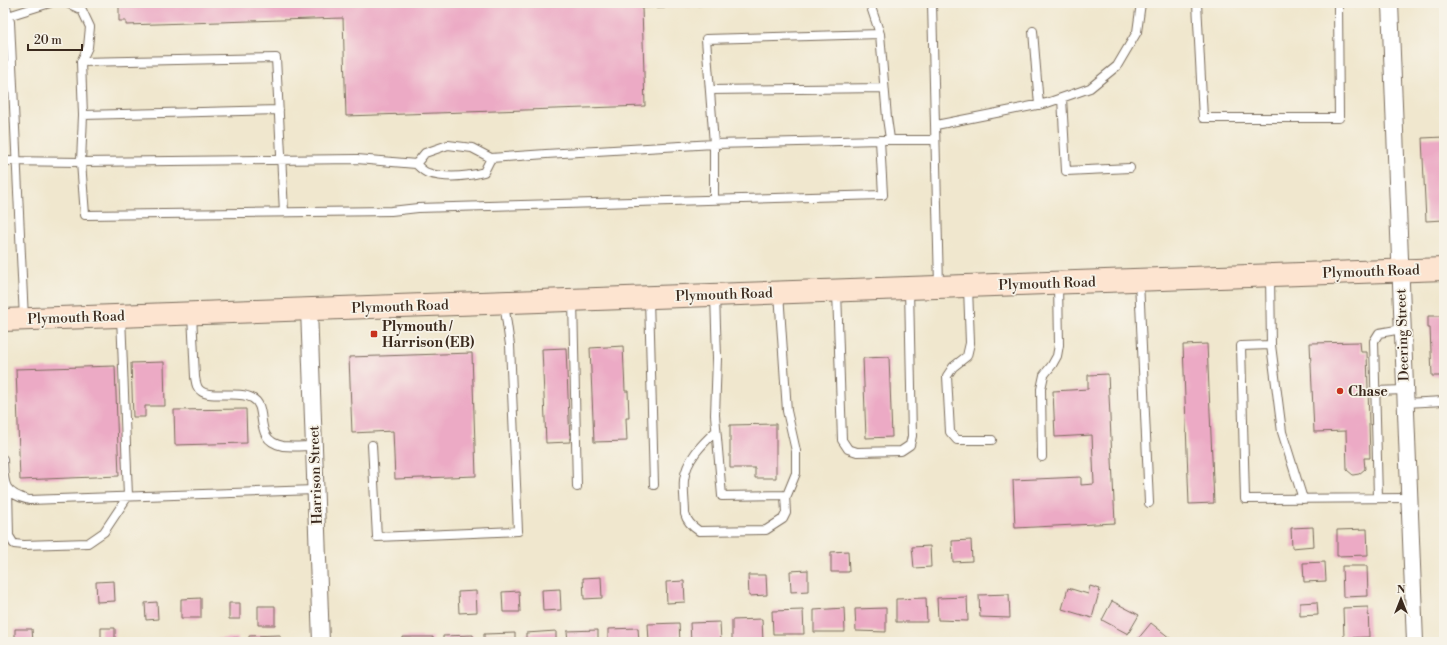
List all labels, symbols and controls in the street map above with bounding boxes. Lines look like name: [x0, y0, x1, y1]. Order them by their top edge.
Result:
scale bar: [28, 26, 82, 52]
text: 20 m: [34, 33, 62, 48]
street label: Plymouth Road: [1322, 261, 1420, 283]
street label: Plymouth Road: [998, 273, 1096, 295]
street label: Plymouth Road: [675, 284, 773, 306]
street label: Deering Street: [1392, 288, 1414, 381]
street label: Plymouth Road: [351, 296, 449, 318]
street label: Plymouth Road: [27, 307, 125, 329]
place label: Plymouth / Harrison (EB): [382, 318, 474, 352]
marker: Plymouth / Harrison (EB): [369, 329, 379, 339]
place label: Chase: [1348, 383, 1388, 401]
marker: Chase: [1335, 386, 1345, 396]
street label: Harrison Street: [305, 425, 327, 525]
north arrow: [1381, 579, 1421, 619]
text: N: [1397, 583, 1406, 597]

